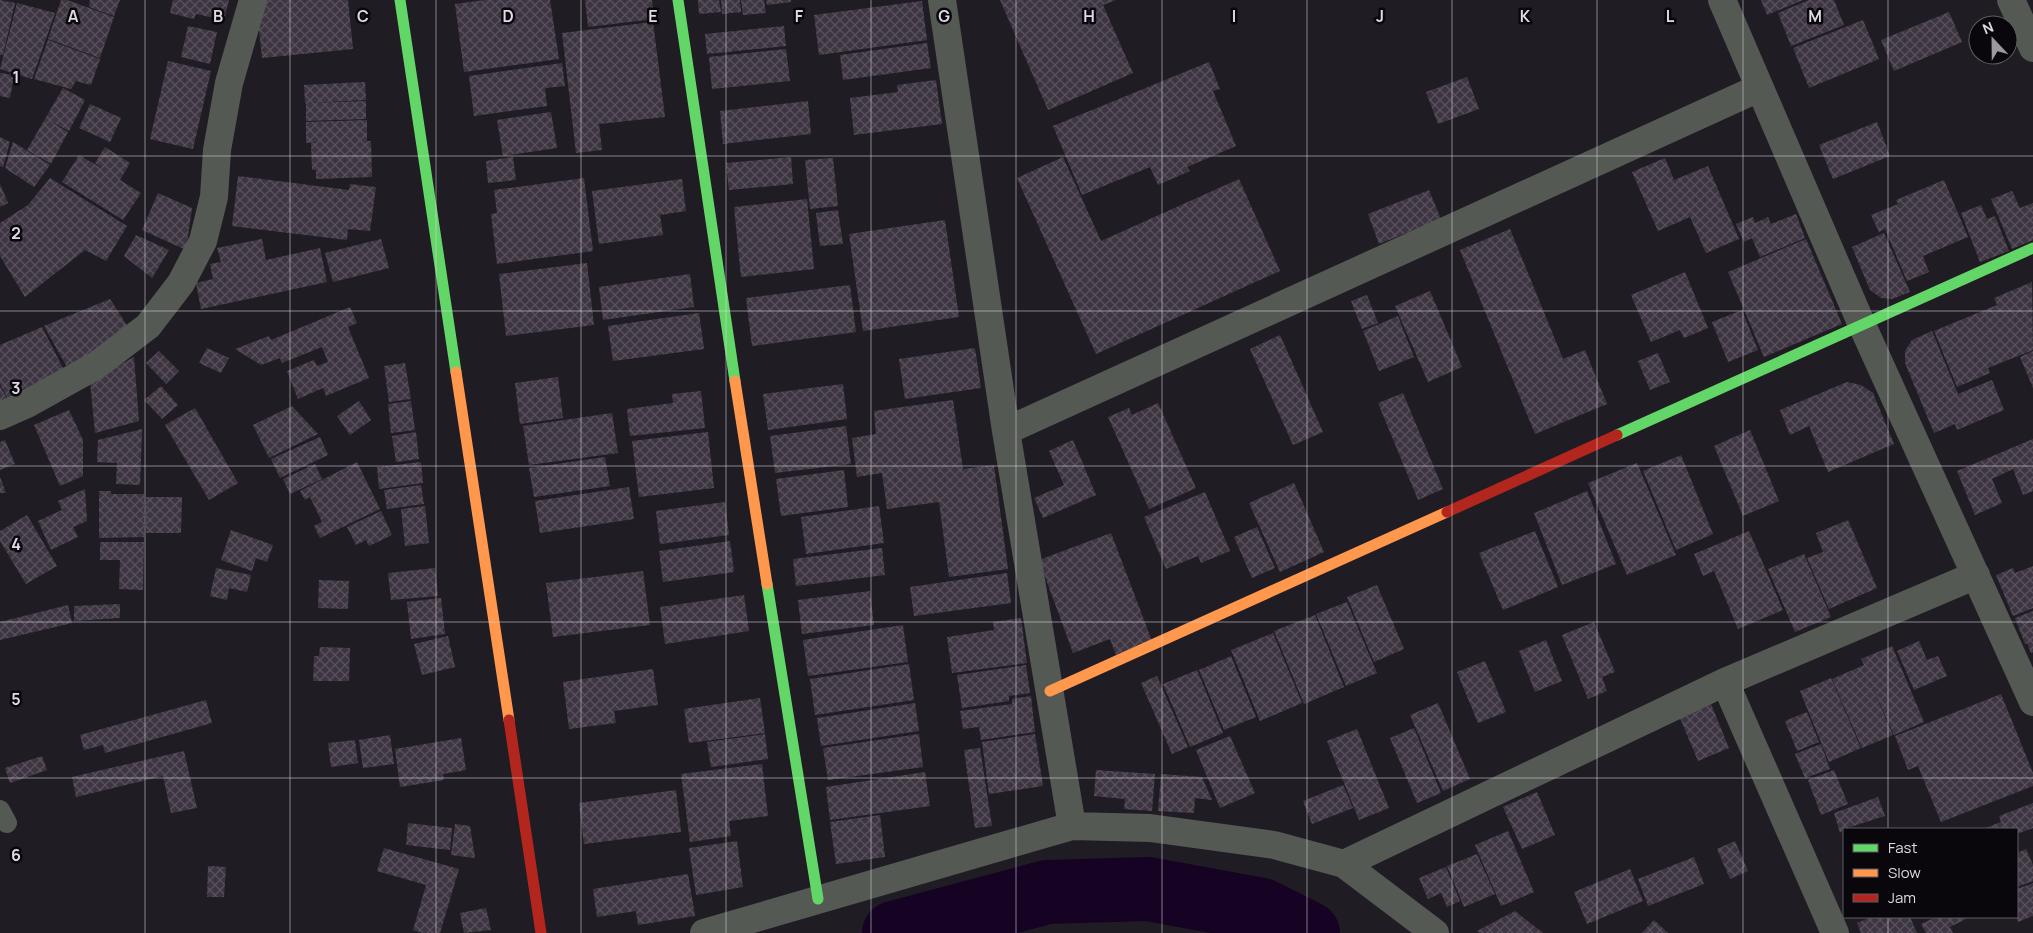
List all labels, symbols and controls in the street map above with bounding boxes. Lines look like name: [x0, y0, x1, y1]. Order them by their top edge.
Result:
text: A: [68, 5, 79, 27]
text: B: [213, 5, 223, 27]
text: C: [357, 5, 369, 27]
text: D: [502, 5, 514, 27]
text: E: [648, 5, 658, 27]
text: F: [795, 5, 804, 27]
text: G: [938, 5, 950, 27]
text: H: [1083, 5, 1095, 27]
text: I: [1232, 5, 1236, 27]
text: J: [1376, 5, 1384, 27]
text: K: [1520, 5, 1531, 27]
text: L: [1666, 5, 1675, 27]
text: M: [1808, 5, 1822, 27]
north arrow: [1968, 15, 2018, 65]
text: N: [1980, 17, 1996, 38]
text: 1: [12, 66, 20, 88]
text: 2: [11, 222, 21, 244]
text: 3: [11, 377, 21, 399]
text: 4: [11, 533, 21, 555]
text: 5: [11, 688, 21, 710]
legend: [1843, 828, 2018, 918]
text: Fast: [1888, 837, 1917, 858]
text: 6: [11, 844, 21, 866]
text: Slow: [1888, 862, 1921, 883]
text: Jam: [1888, 887, 1916, 908]

